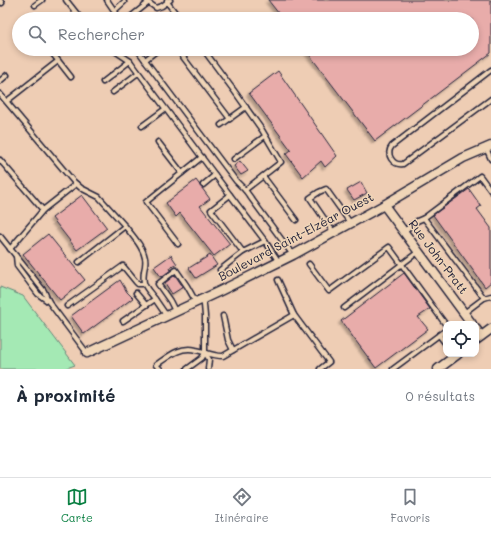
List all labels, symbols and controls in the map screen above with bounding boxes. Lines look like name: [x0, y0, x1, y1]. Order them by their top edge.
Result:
search box: [12, 12, 479, 56]
icon: search: [26, 23, 48, 45]
text: Rechercher: [58, 24, 145, 44]
street label: Boulevard Saint-Elzéar Ouest: [215, 188, 376, 284]
street label: Rue John-Pratt: [406, 216, 472, 297]
map controls: [443, 321, 479, 357]
button: locate: [443, 321, 479, 357]
text: À proximité: [16, 384, 115, 406]
text: 0 résultats: [405, 387, 475, 404]
tab: Carte: [61, 486, 93, 525]
tab: Itinéraire: [215, 486, 269, 525]
tab: Favoris: [391, 486, 430, 525]

